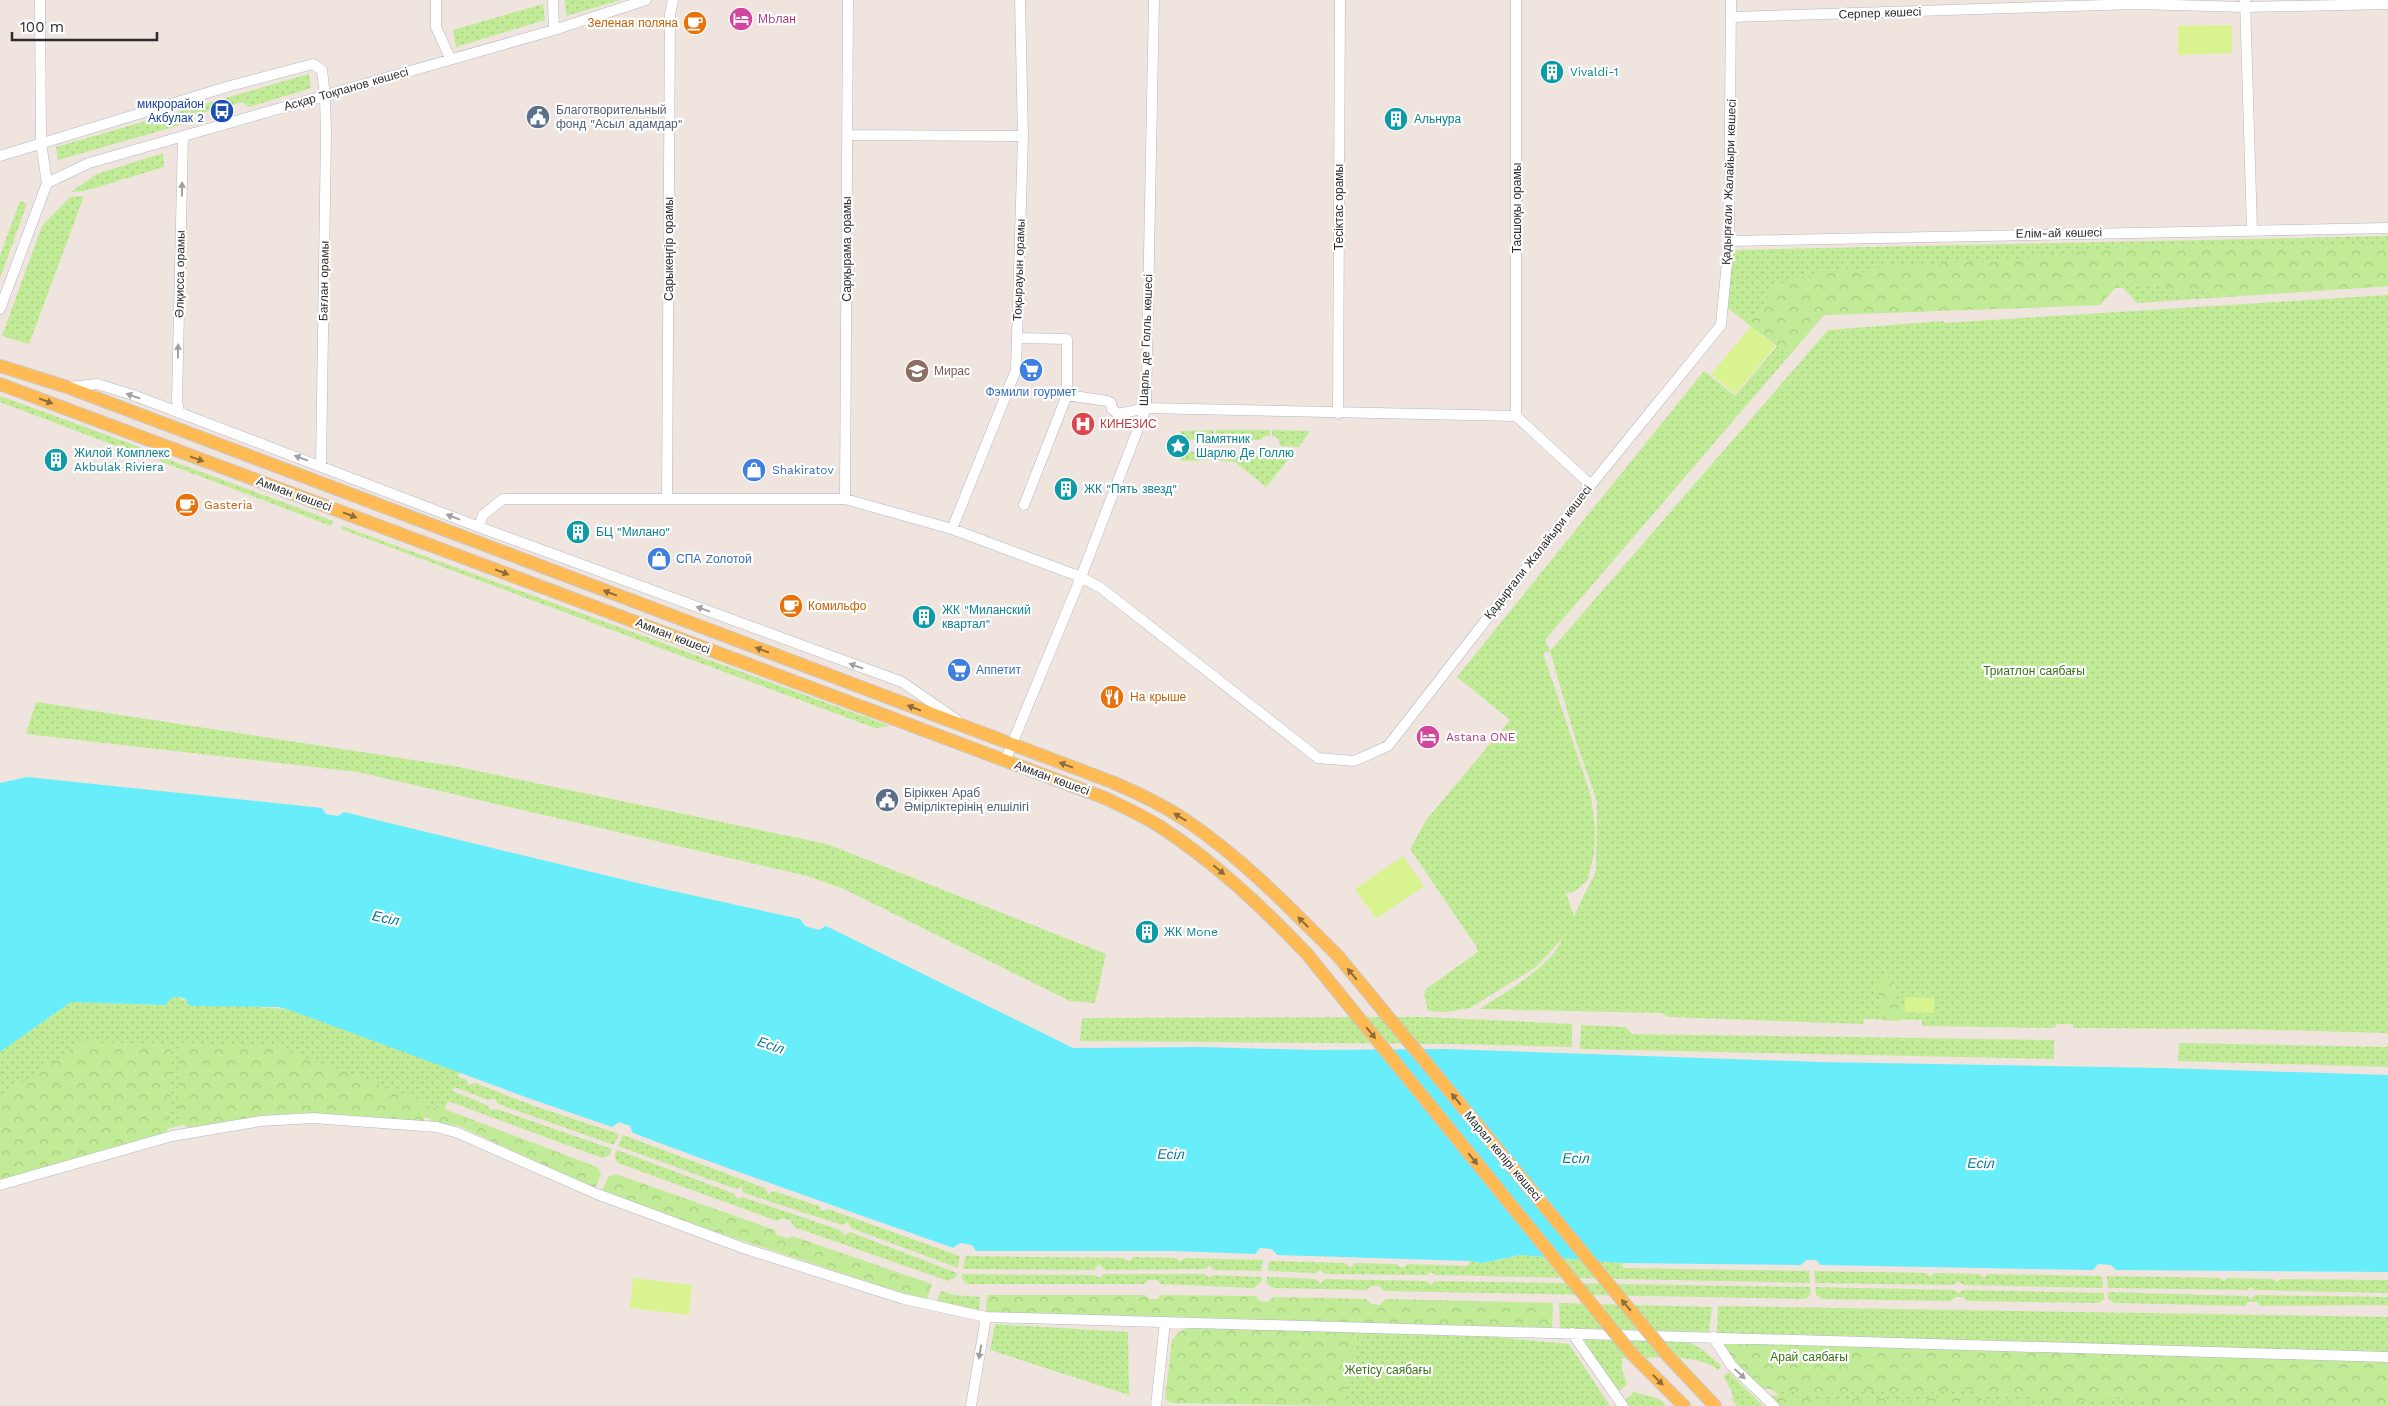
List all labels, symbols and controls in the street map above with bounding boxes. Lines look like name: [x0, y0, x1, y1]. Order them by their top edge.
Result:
street label: Серпер көшесі: [1838, 5, 1922, 21]
hotel icon: Мbлан: [728, 6, 754, 32]
scale bar: [12, 10, 158, 42]
cafe icon: Зеленая поляна: [682, 10, 708, 36]
place label: Мbлан: [758, 12, 796, 26]
place label: Зеленая поляна: [587, 16, 678, 30]
text: 100 m: [20, 18, 64, 36]
building icon: Vivaldi-1: [1539, 59, 1565, 85]
street label: Асқар Тоқпанов көшесі: [282, 65, 410, 113]
place label: Vivaldi-1: [1570, 65, 1619, 79]
place label: микрорайон Акбулак 2: [137, 97, 204, 125]
bus stop icon: микрорайон Акбулак 2: [209, 98, 235, 124]
street label: Қадырғали Жалайыри көшесі: [1719, 99, 1739, 265]
place label: Благотворительный фонд "Асыл адамдар": [556, 103, 683, 131]
public building icon: Благотворительный фонд "Асыл адамдар": [525, 104, 551, 130]
building icon: Альнура: [1383, 106, 1409, 132]
place label: Альнура: [1414, 112, 1461, 126]
street label: Тасшоқы орамы: [1510, 163, 1524, 253]
street label: Тесіктас орамы: [1332, 164, 1346, 250]
one-way arrow: [178, 180, 186, 196]
street label: Сарқырама орамы: [840, 196, 854, 302]
street label: Сарыкеңгір орамы: [662, 197, 676, 301]
street label: Тоқырауын орамы: [1010, 219, 1028, 321]
street label: Елім-ай көшесі: [2016, 225, 2102, 241]
street label: Әлқисса орамы: [172, 230, 188, 318]
street label: Бағлан орамы: [316, 241, 332, 321]
street label: Шарль де Голль көшесі: [1137, 274, 1155, 406]
one-way arrow: [175, 343, 183, 359]
supermarket icon: Фэмили гоурмет: [1018, 357, 1044, 383]
school or university icon: Мирас: [904, 358, 930, 384]
place label: Мирас: [934, 364, 970, 378]
place label: Фэмили гоурмет: [985, 385, 1077, 399]
one-way arrow: [126, 392, 141, 399]
one-way arrow: [38, 398, 53, 406]
hospital icon: КИНЕЗИС: [1070, 411, 1096, 437]
place label: КИНЕЗИС: [1100, 417, 1157, 431]
place label: Памятник Шарлю Де Голлю: [1196, 432, 1294, 460]
place icon: Памятник Шарлю Де Голлю: [1165, 433, 1191, 459]
place label: Жилой Комплекс Akbulak Riviera: [74, 446, 170, 474]
building icon: Жилой Комплекс Akbulak Riviera: [43, 447, 69, 473]
one-way arrow: [293, 454, 308, 462]
one-way arrow: [190, 456, 205, 463]
shop icon: Shakiratov: [741, 457, 767, 483]
place label: Shakiratov: [772, 463, 834, 477]
street label: Амман көшесі: [255, 474, 333, 514]
building icon: ЖК "Пять звезд": [1053, 476, 1079, 502]
place label: ЖК "Пять звезд": [1084, 482, 1177, 496]
street label: Қадырғали Жалайыри көшесі: [1481, 482, 1595, 622]
cafe icon: Gasteria: [174, 492, 200, 518]
place label: Gasteria: [204, 498, 253, 512]
one-way arrow: [343, 511, 358, 519]
one-way arrow: [445, 513, 460, 520]
building icon: БЦ "Милано": [565, 519, 591, 545]
place label: БЦ "Милано": [596, 525, 670, 539]
shop icon: СПА Zолотой: [646, 546, 672, 572]
place label: СПА Zолотой: [676, 552, 752, 566]
one-way arrow: [495, 568, 510, 576]
one-way arrow: [603, 588, 617, 596]
cafe icon: Комильфо: [778, 593, 804, 619]
place label: Комильфо: [808, 599, 867, 613]
place label: ЖК "Миланский квартал": [942, 603, 1031, 631]
building icon: ЖК "Миланский квартал": [911, 604, 937, 630]
one-way arrow: [696, 605, 711, 613]
street label: Амман көшесі: [634, 615, 712, 657]
one-way arrow: [754, 646, 769, 654]
supermarket icon: Аппетит: [946, 657, 972, 683]
one-way arrow: [848, 662, 863, 670]
place label: Аппетит: [976, 663, 1021, 677]
park label: Триатлон саябағы: [1983, 664, 2085, 678]
restaurant icon: На крыше: [1099, 684, 1125, 710]
place label: На крыше: [1130, 690, 1187, 704]
one-way arrow: [906, 704, 921, 712]
hotel icon: Astana ONE: [1415, 724, 1441, 750]
place label: Astana ONE: [1446, 730, 1516, 744]
street label: Амман көшесі: [1013, 758, 1091, 798]
one-way arrow: [1058, 761, 1073, 769]
place label: Біріккен Араб Әмірліктерінің елшілігі: [904, 786, 1029, 814]
public building icon: Біріккен Араб Әмірліктерінің елшілігі: [874, 787, 900, 813]
one-way arrow: [1173, 812, 1187, 821]
one-way arrow: [1213, 865, 1226, 876]
water label: Есіл: [371, 907, 401, 929]
one-way arrow: [1298, 916, 1310, 928]
building icon: ЖК Mone: [1134, 919, 1160, 945]
place label: ЖК Mone: [1164, 925, 1218, 939]
one-way arrow: [1347, 968, 1358, 981]
one-way arrow: [1366, 1026, 1377, 1039]
water label: Есіл: [755, 1033, 787, 1057]
one-way arrow: [1450, 1093, 1461, 1106]
street label: Марал көпірі көшесі: [1461, 1108, 1545, 1204]
water label: Есіл: [1157, 1146, 1185, 1162]
water label: Есіл: [1562, 1150, 1590, 1166]
one-way arrow: [1468, 1152, 1479, 1165]
water label: Есіл: [1967, 1155, 1995, 1171]
one-way arrow: [1621, 1299, 1632, 1312]
one-way arrow: [976, 1344, 984, 1360]
park label: Арай саябағы: [1770, 1350, 1848, 1364]
park label: Жетісу саябағы: [1345, 1363, 1431, 1377]
one-way arrow: [1734, 1368, 1746, 1380]
one-way arrow: [1652, 1374, 1664, 1386]

